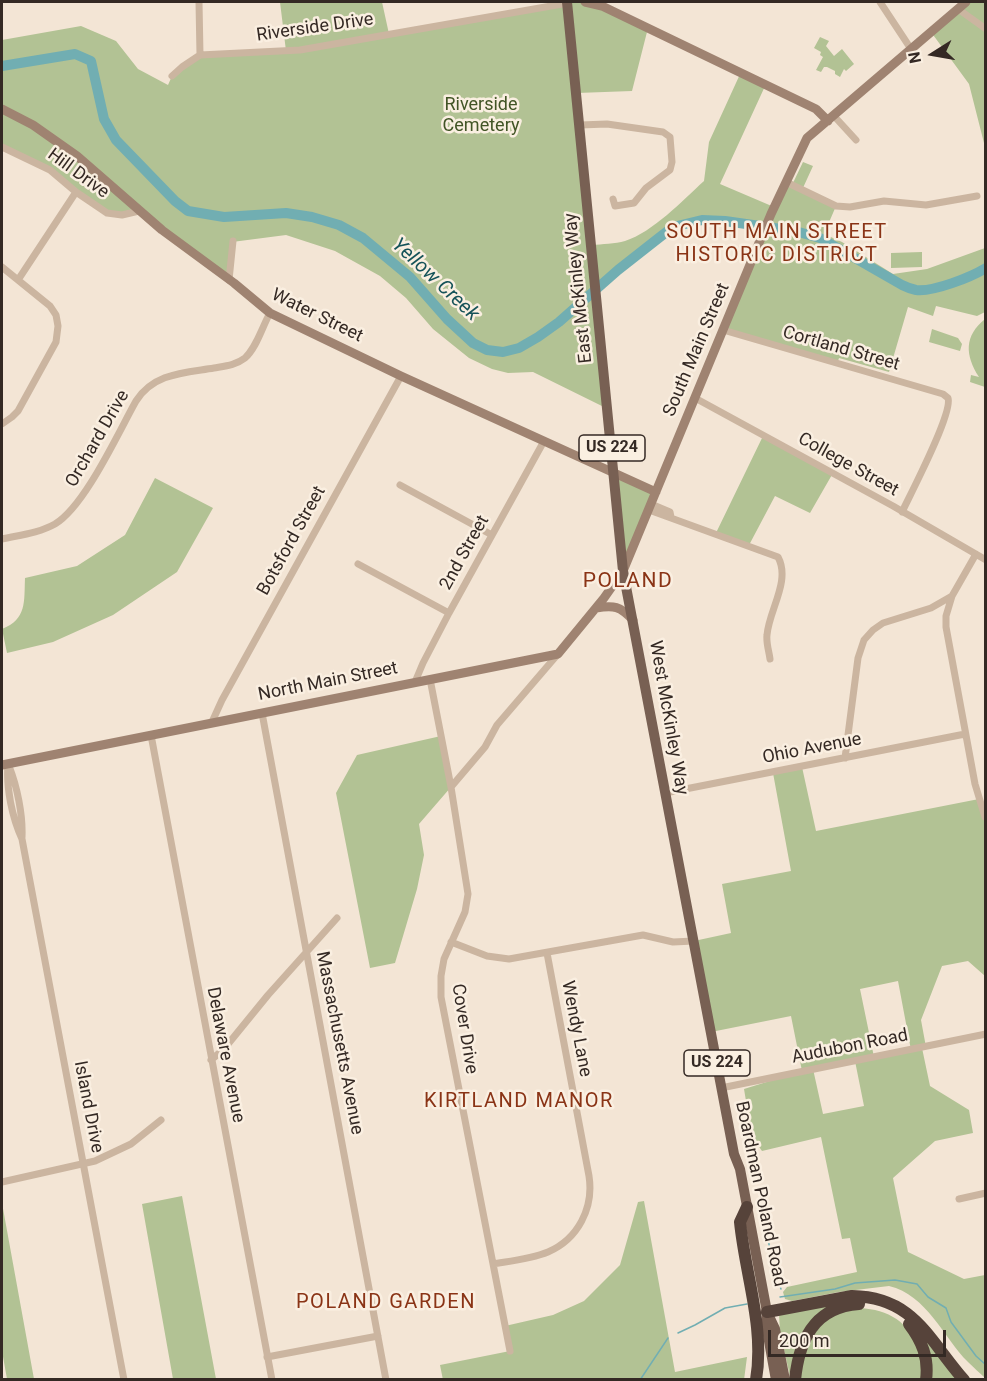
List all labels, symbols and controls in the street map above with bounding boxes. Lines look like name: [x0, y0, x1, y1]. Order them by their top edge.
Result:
street label: Riverside Drive: [255, 9, 375, 47]
north arrow: [903, 24, 963, 84]
text: N: [904, 50, 925, 65]
park label: Riverside Cemetery: [443, 94, 519, 136]
street label: Hill Drive: [43, 144, 113, 204]
street label: East McKinley Way: [560, 212, 598, 364]
district label: SOUTH MAIN STREET HISTORIC DISTRICT: [666, 221, 888, 268]
water label: Yellow Creek: [386, 233, 484, 327]
street label: South Main Street: [659, 280, 735, 420]
street label: Water Street: [268, 285, 366, 347]
street label: Cortland Street: [780, 322, 902, 376]
street label: Orchard Drive: [62, 387, 134, 491]
street label: College Street: [794, 428, 902, 502]
road number: US 224: [579, 435, 645, 461]
street label: Botsford Street: [253, 483, 331, 599]
street label: 2nd Street: [436, 512, 494, 594]
district label: POLAND: [583, 569, 673, 595]
street label: West McKinley Way: [644, 639, 692, 797]
street label: North Main Street: [256, 658, 400, 706]
street label: Ohio Avenue: [761, 729, 863, 769]
street label: Massachusetts Avenue: [311, 949, 367, 1137]
street label: Wendy Lane: [556, 979, 596, 1079]
street label: Cover Drive: [446, 982, 482, 1076]
street label: Delaware Avenue: [201, 985, 249, 1125]
street label: Audubon Road: [790, 1025, 910, 1069]
road number: US 224: [684, 1050, 750, 1076]
street label: Island Drive: [68, 1059, 108, 1155]
district label: KIRTLAND MANOR: [424, 1090, 614, 1114]
street label: Boardman Poland Road: [730, 1099, 790, 1289]
district label: POLAND GARDEN: [296, 1291, 476, 1315]
scale bar: [771, 1318, 950, 1356]
text: 200 m: [779, 1330, 830, 1351]

